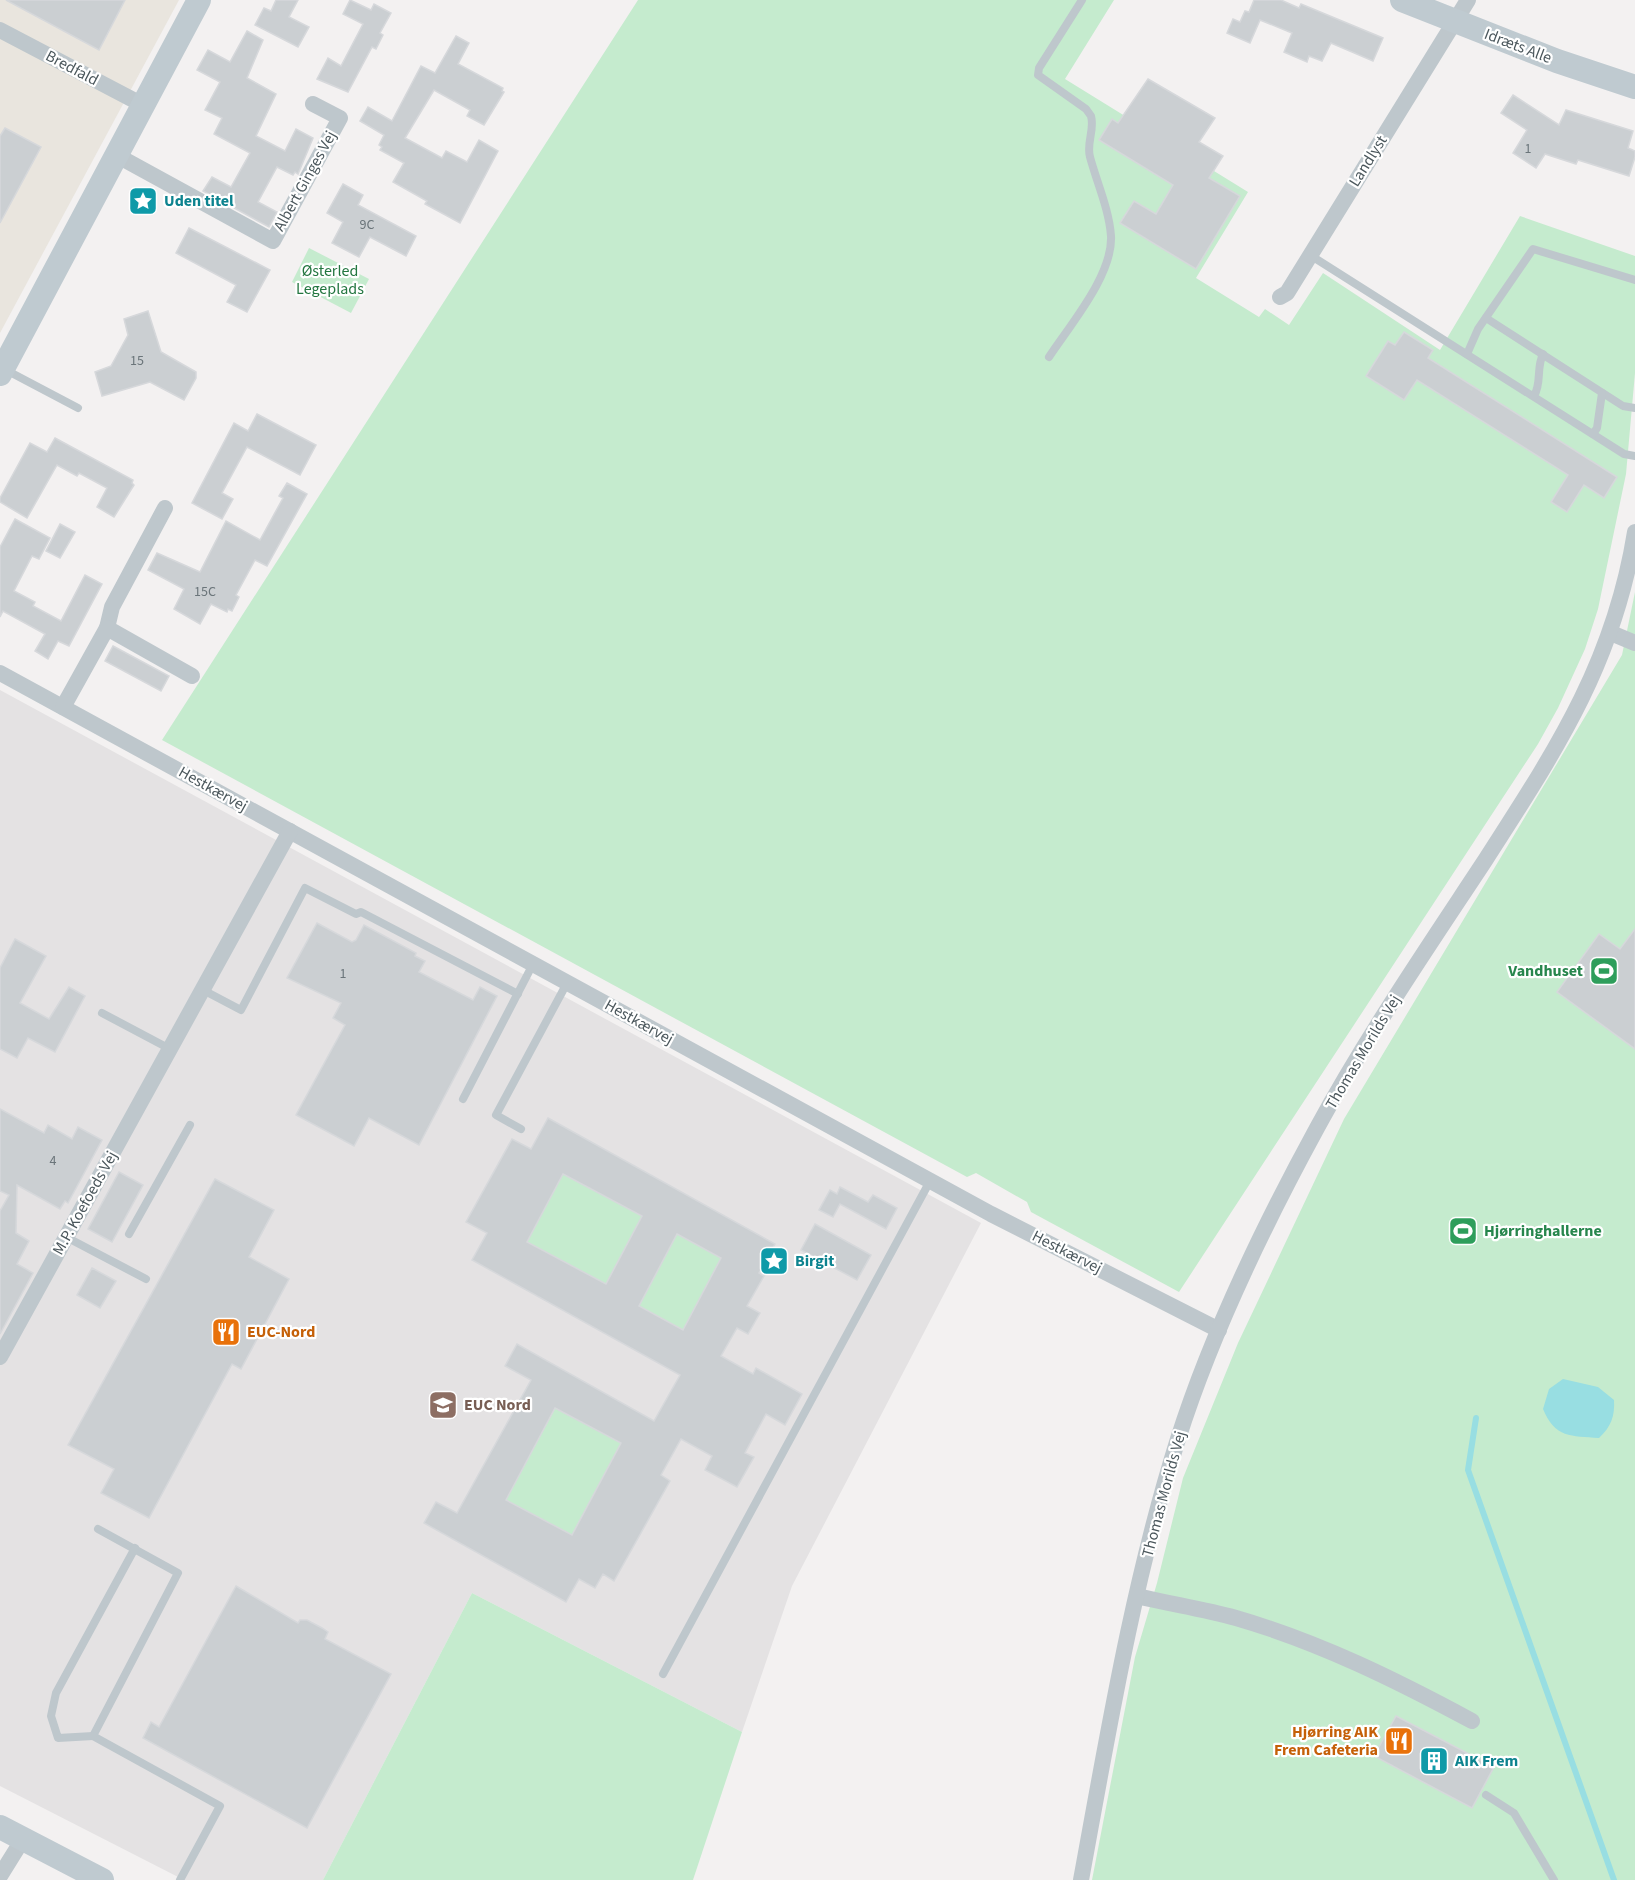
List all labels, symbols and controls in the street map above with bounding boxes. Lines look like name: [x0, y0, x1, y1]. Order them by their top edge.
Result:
street label: Idræts Alle: [1481, 23, 1555, 69]
street label: Bredfald: [42, 45, 102, 91]
street label: Albert Ginges Vej: [268, 127, 342, 235]
street label: Landlyst: [1344, 131, 1393, 191]
house number: 1: [1525, 139, 1532, 159]
place icon: Uden titel: [127, 185, 159, 217]
place label: Uden titel: [164, 190, 234, 212]
house number: 9C: [360, 215, 374, 235]
park label: Østerled Legeplads: [296, 260, 364, 300]
house number: 15: [130, 351, 144, 371]
house number: 15C: [194, 582, 216, 602]
street label: Hestkærvej: [175, 761, 251, 817]
sports icon: Vandhuset: [1588, 955, 1620, 987]
place label: Vandhuset: [1507, 960, 1583, 982]
house number: 1: [340, 964, 347, 984]
street label: Thomas Morilds Vej: [1320, 991, 1406, 1113]
street label: Hestkærvej: [601, 994, 677, 1050]
street label: M.P. Koefoeds Vej: [47, 1147, 123, 1259]
house number: 4: [50, 1151, 57, 1171]
sports icon: Hjørringhallerne: [1447, 1215, 1479, 1247]
place label: Hjørringhallerne: [1484, 1220, 1602, 1242]
street label: Hestkærvej: [1028, 1225, 1106, 1279]
place icon: Birgit: [758, 1245, 790, 1277]
place label: Birgit: [795, 1250, 834, 1272]
restaurant icon: EUC-Nord: [210, 1316, 242, 1348]
place label: EUC-Nord: [247, 1321, 315, 1343]
school or university icon: EUC Nord: [427, 1389, 459, 1421]
place label: EUC Nord: [464, 1394, 531, 1416]
street label: Thomas Morilds Vej: [1137, 1428, 1191, 1560]
place label: Hjørring AIK Frem Cafeteria: [1274, 1721, 1378, 1761]
restaurant icon: Hjørring AIK Frem Cafeteria: [1383, 1725, 1415, 1757]
building icon: AIK Frem: [1418, 1745, 1450, 1777]
place label: AIK Frem: [1454, 1750, 1518, 1772]

